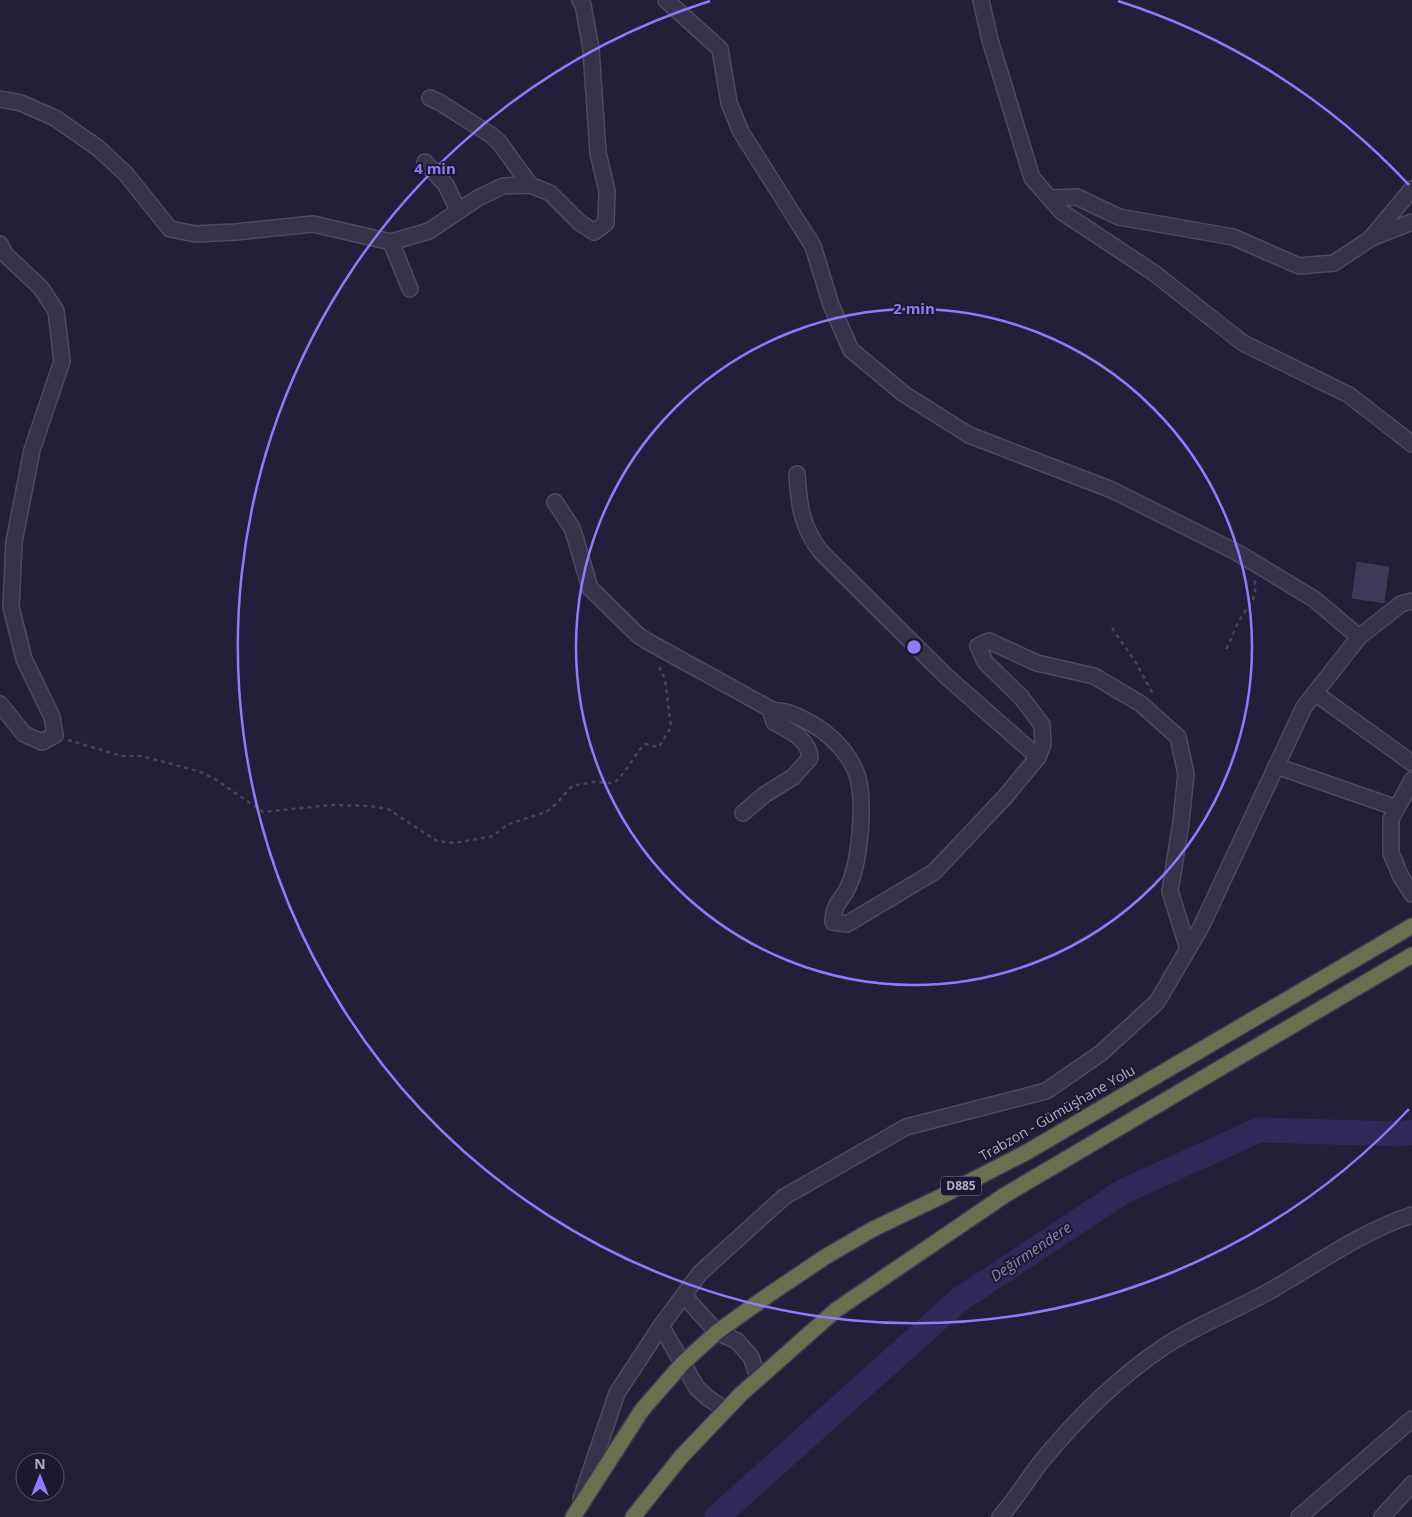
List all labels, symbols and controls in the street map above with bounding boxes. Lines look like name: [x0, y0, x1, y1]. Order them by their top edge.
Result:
text: 4 min: [414, 158, 456, 178]
text: 2 min: [893, 298, 935, 318]
centre of rings: [905, 638, 923, 656]
street label: Trabzon - Gümüşhane Yolu: [975, 1060, 1138, 1165]
road number: D885: [941, 1176, 981, 1196]
water label: Değirmendere: [986, 1216, 1075, 1286]
north arrow: [15, 1452, 65, 1502]
text: N: [34, 1454, 46, 1473]

